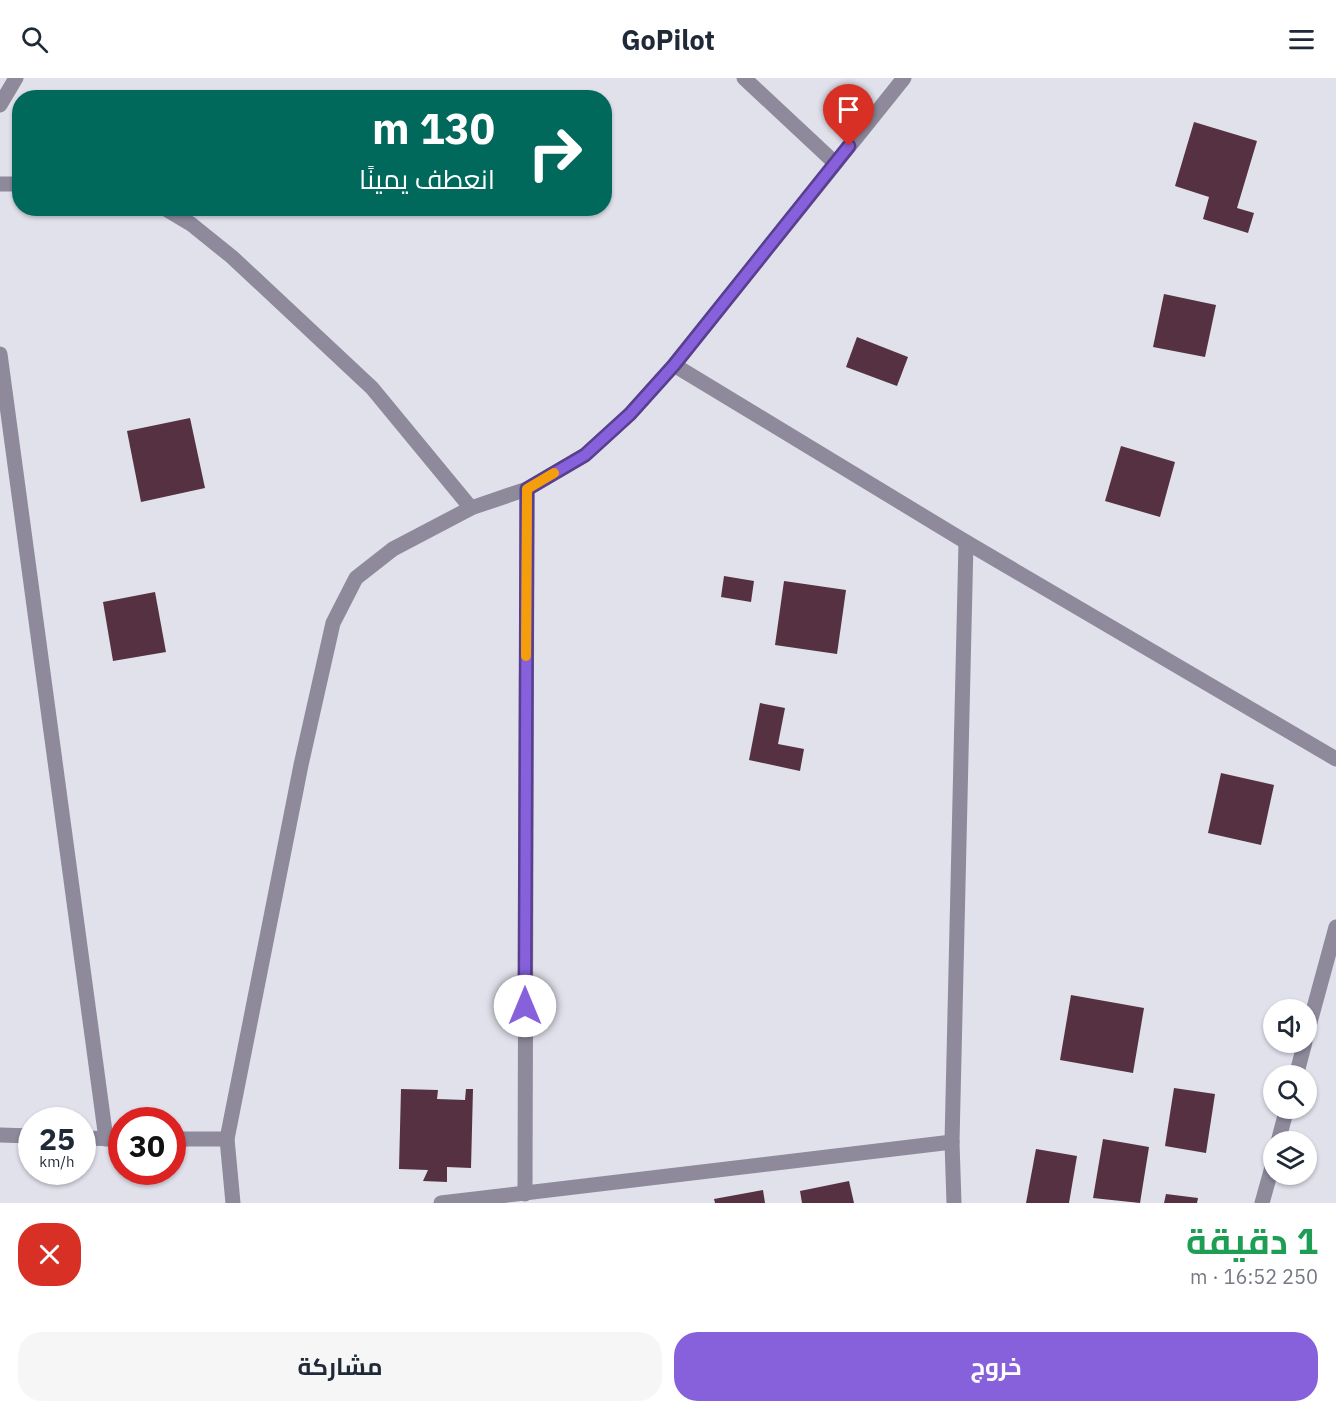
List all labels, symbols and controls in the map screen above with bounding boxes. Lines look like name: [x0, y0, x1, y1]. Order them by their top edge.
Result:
text: GoPilot: [621, 22, 715, 57]
icon: search: [18, 23, 51, 56]
icon: menu: [1285, 23, 1318, 56]
pin: [823, 84, 874, 146]
icon: arrive: [832, 93, 865, 126]
text: 130 m: [372, 101, 495, 156]
icon: right: [516, 114, 594, 192]
text: انعطف يمينًا: [359, 161, 495, 196]
position arrow: [493, 974, 557, 1038]
map controls: [1263, 999, 1317, 1185]
button: sound: [1263, 999, 1317, 1053]
button: search: [1263, 1065, 1317, 1119]
speed limit sign: 30: [108, 1107, 186, 1185]
text: 25: [39, 1119, 75, 1158]
button: layers: [1263, 1131, 1317, 1185]
text: km/h: [39, 1152, 75, 1171]
text: 1 دقيقة: [1186, 1217, 1318, 1264]
button: close: [18, 1223, 81, 1286]
text: 250 m · 16:52: [1190, 1263, 1318, 1290]
button: مشاركة: [18, 1332, 662, 1401]
button: خروج: [674, 1332, 1318, 1401]

